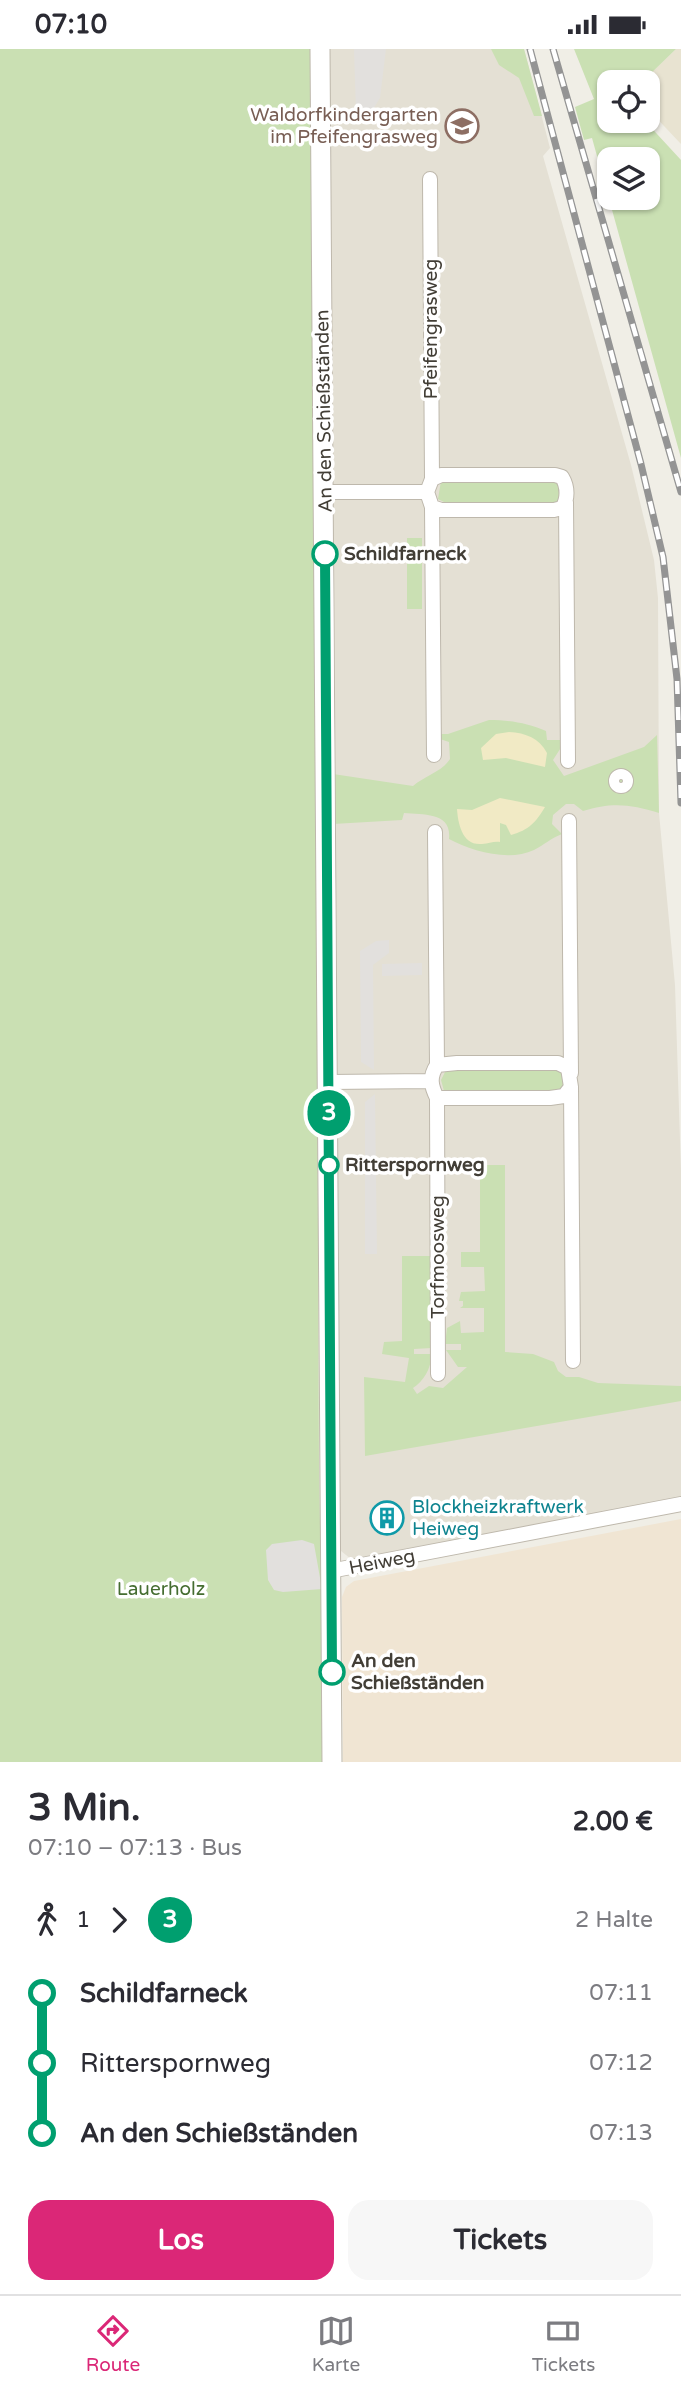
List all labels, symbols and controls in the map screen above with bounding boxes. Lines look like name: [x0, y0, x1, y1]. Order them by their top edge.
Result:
text: 07:10: [35, 9, 107, 40]
map controls: [597, 70, 660, 210]
button: locate: [597, 70, 660, 133]
place label: Waldorfkindergarten im Pfeifengrasweg: [250, 104, 438, 148]
school or university icon: Waldorfkindergarten im Pfeifengrasweg: [443, 107, 481, 145]
button: layers: [597, 147, 660, 210]
street label: Pfeifengrasweg: [420, 259, 442, 399]
street label: An den Schießständen: [311, 309, 337, 513]
marker: Schildfarneck: [312, 541, 338, 567]
place label: Schildfarneck: [344, 543, 467, 565]
line badge: 3: [306, 1090, 352, 1136]
text: 3: [321, 1098, 337, 1127]
place label: Ritterspornweg: [345, 1154, 485, 1177]
marker: Ritterspornweg: [319, 1155, 339, 1175]
street label: Torfmoosweg: [427, 1195, 449, 1319]
place label: Blockheizkraftwerk Heiweg: [412, 1496, 584, 1540]
building icon: Blockheizkraftwerk Heiweg: [368, 1499, 406, 1537]
street label: Heiweg: [347, 1545, 417, 1579]
park label: Lauerholz: [117, 1578, 205, 1600]
place label: An den Schießständen: [351, 1650, 484, 1694]
marker: An den Schießständen: [319, 1659, 345, 1685]
text: 3 Min.: [28, 1785, 141, 1831]
text: 2.00 €: [573, 1806, 653, 1837]
text: 07:10 – 07:13 · Bus: [28, 1834, 242, 1862]
icon: walk: [28, 1901, 66, 1939]
icon: forward: [100, 1901, 138, 1939]
text: 3: [162, 1905, 178, 1934]
text: 1: [76, 1906, 90, 1934]
text: 2 Halte: [575, 1906, 653, 1934]
text: Schildfarneck: [80, 1978, 248, 2009]
text: 07:11: [589, 1979, 653, 2007]
text: Ritterspornweg: [80, 2048, 271, 2079]
text: 07:12: [589, 2049, 653, 2077]
text: An den Schießständen: [80, 2118, 358, 2149]
text: 07:13: [589, 2119, 653, 2147]
button: Los: [28, 2200, 334, 2280]
button: Tickets: [348, 2200, 653, 2280]
tab: Route: [86, 2312, 140, 2376]
tab: Karte: [312, 2312, 360, 2376]
tab: Tickets: [532, 2312, 595, 2376]

